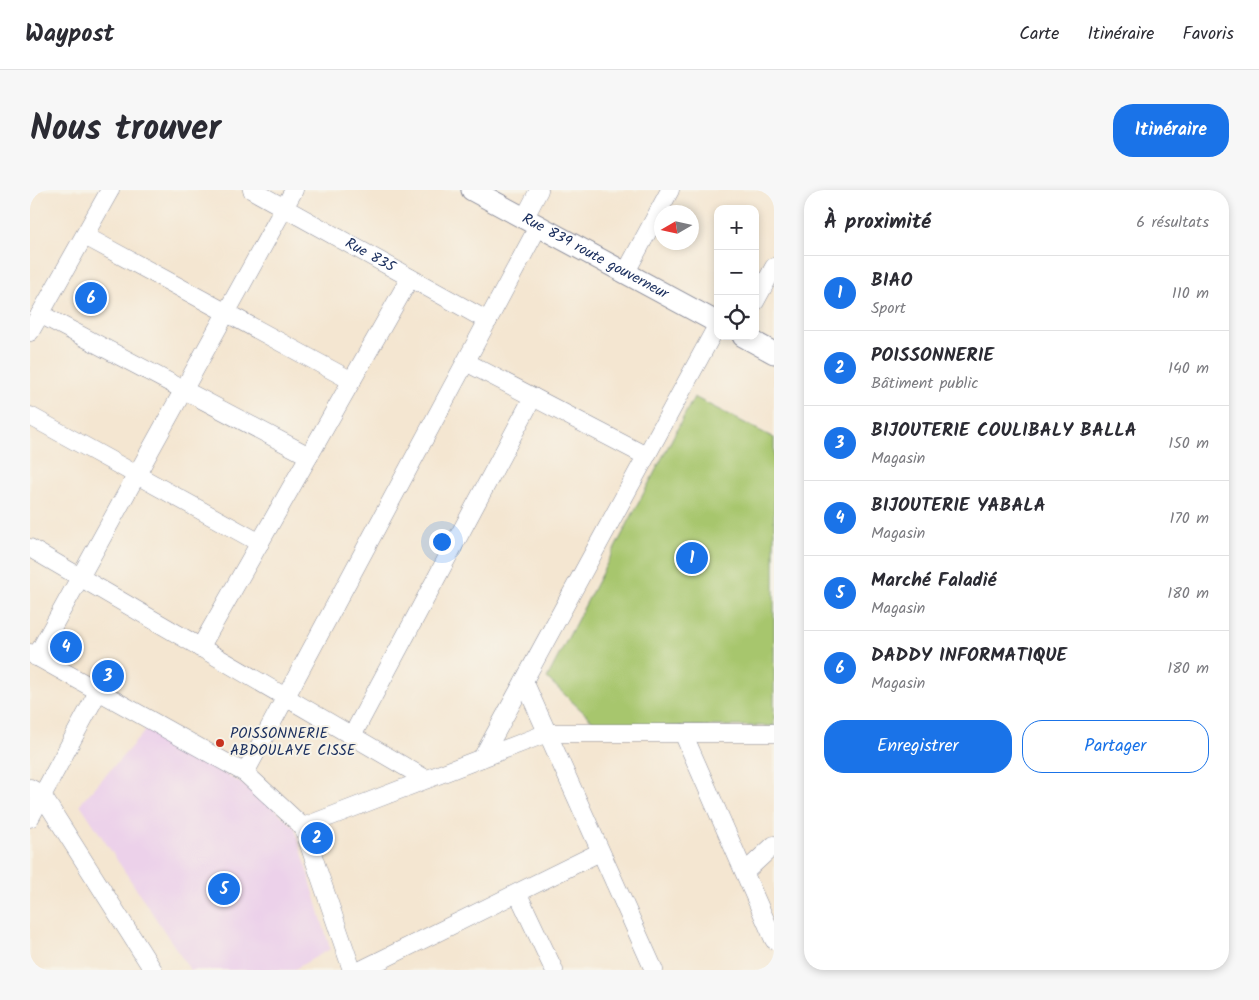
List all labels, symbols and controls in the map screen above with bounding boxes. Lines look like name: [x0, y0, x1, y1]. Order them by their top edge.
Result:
text: Waypost: [25, 15, 114, 54]
text: Carte: [1019, 20, 1059, 49]
text: Itinéraire: [1087, 20, 1154, 49]
text: Favoris: [1182, 20, 1234, 49]
text: Nous trouver: [30, 102, 221, 158]
button: Itinéraire: [1113, 104, 1229, 157]
north arrow: [654, 205, 699, 250]
map controls: [714, 205, 759, 340]
button: +: [714, 205, 759, 250]
text: À proximité: [824, 206, 931, 239]
street label: Rue 839 route gouverneur: [518, 207, 674, 307]
text: 6 résultats: [1136, 210, 1209, 235]
street label: Rue 835: [340, 232, 400, 280]
button: −: [714, 250, 759, 295]
text: BIAO: [871, 266, 912, 296]
pin: 6: [75, 279, 107, 317]
text: 1: [838, 281, 842, 306]
text: 110 m: [1172, 281, 1209, 306]
button: locate: [714, 295, 759, 340]
text: Sport: [871, 296, 906, 321]
text: POISSONNERIE: [871, 341, 994, 371]
text: 2: [835, 356, 845, 381]
text: 140 m: [1168, 356, 1209, 381]
text: Bâtiment public: [871, 371, 978, 396]
text: BIJOUTERIE COULIBALY BALLA: [871, 416, 1137, 446]
text: 3: [836, 431, 844, 456]
text: 150 m: [1168, 431, 1209, 456]
text: Magasin: [871, 446, 925, 471]
text: BIJOUTERIE YABALA: [871, 491, 1046, 521]
text: 4: [836, 506, 844, 531]
text: 170 m: [1169, 506, 1209, 531]
text: Magasin: [871, 521, 925, 546]
your location: [429, 529, 455, 555]
pin: 1: [676, 539, 708, 577]
text: Marché Faladié: [871, 566, 996, 596]
text: 5: [836, 581, 844, 606]
text: 180 m: [1167, 581, 1209, 606]
text: Magasin: [871, 596, 925, 621]
pin: 4: [50, 628, 82, 666]
text: DADDY INFORMATIQUE: [871, 641, 1067, 671]
text: 6: [836, 656, 844, 681]
text: 180 m: [1167, 656, 1209, 681]
pin: 3: [92, 657, 124, 695]
text: Magasin: [871, 671, 925, 696]
button: Enregistrer: [824, 720, 1012, 773]
button: Partager: [1022, 720, 1209, 773]
place label: POISSONNERIE ABDOULAYE CISSE: [230, 722, 357, 763]
marker: POISSONNERIE ABDOULAYE CISSE: [214, 737, 226, 749]
pin: 2: [301, 819, 333, 857]
pin: 5: [208, 870, 240, 908]

